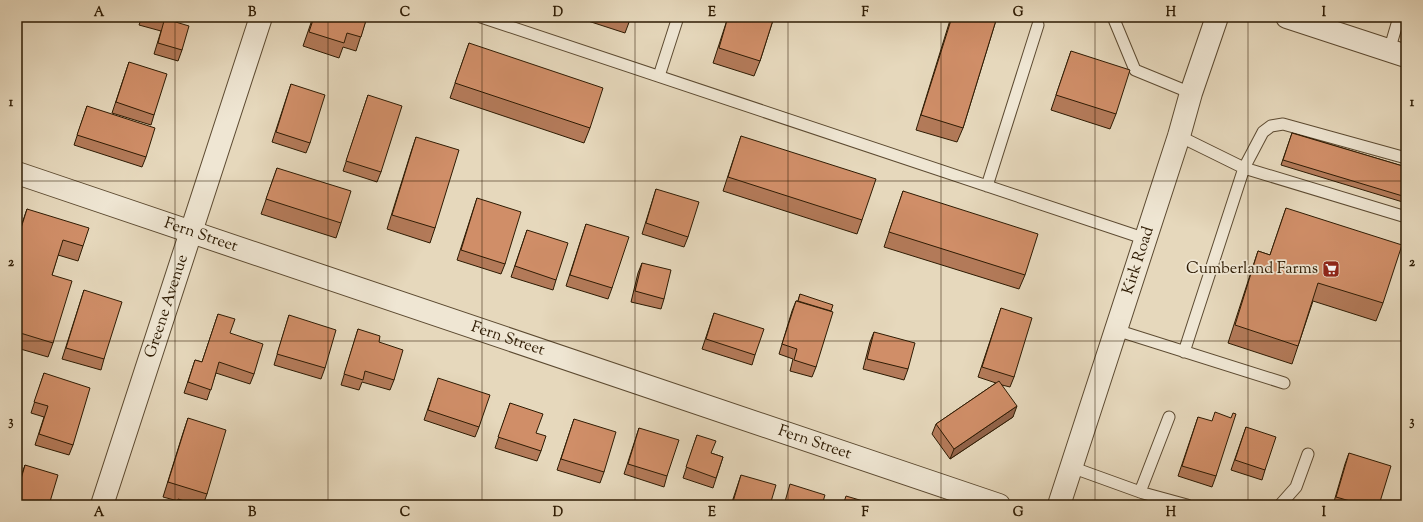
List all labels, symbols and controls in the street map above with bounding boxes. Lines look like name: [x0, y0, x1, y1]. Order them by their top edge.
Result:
text: A: [94, 4, 105, 22]
text: B: [248, 4, 257, 22]
text: C: [400, 4, 410, 22]
text: D: [553, 4, 563, 22]
text: E: [708, 4, 716, 22]
text: F: [861, 4, 869, 22]
text: G: [1013, 4, 1024, 22]
text: H: [1166, 4, 1177, 22]
text: I: [1322, 4, 1327, 22]
text: 1: [9, 94, 14, 112]
text: 1: [1410, 94, 1415, 112]
street label: Fern Street: [161, 212, 241, 258]
street label: Kirk Road: [1117, 224, 1160, 298]
street label: Greene Avenue: [139, 252, 194, 361]
text: 2: [8, 254, 15, 272]
text: 2: [1409, 254, 1416, 272]
place label: Cumberland Farms: [1186, 258, 1318, 281]
supermarket icon: Cumberland Farms: [1321, 259, 1341, 279]
street label: Fern Street: [468, 316, 548, 362]
text: 3: [8, 413, 14, 431]
text: 3: [1409, 413, 1415, 431]
street label: Fern Street: [775, 420, 855, 466]
text: A: [94, 504, 105, 522]
text: B: [248, 504, 257, 522]
text: C: [400, 504, 410, 522]
text: D: [553, 504, 563, 522]
text: E: [708, 504, 716, 522]
text: F: [861, 504, 869, 522]
text: G: [1013, 504, 1024, 522]
text: H: [1166, 504, 1177, 522]
text: I: [1322, 504, 1327, 522]

